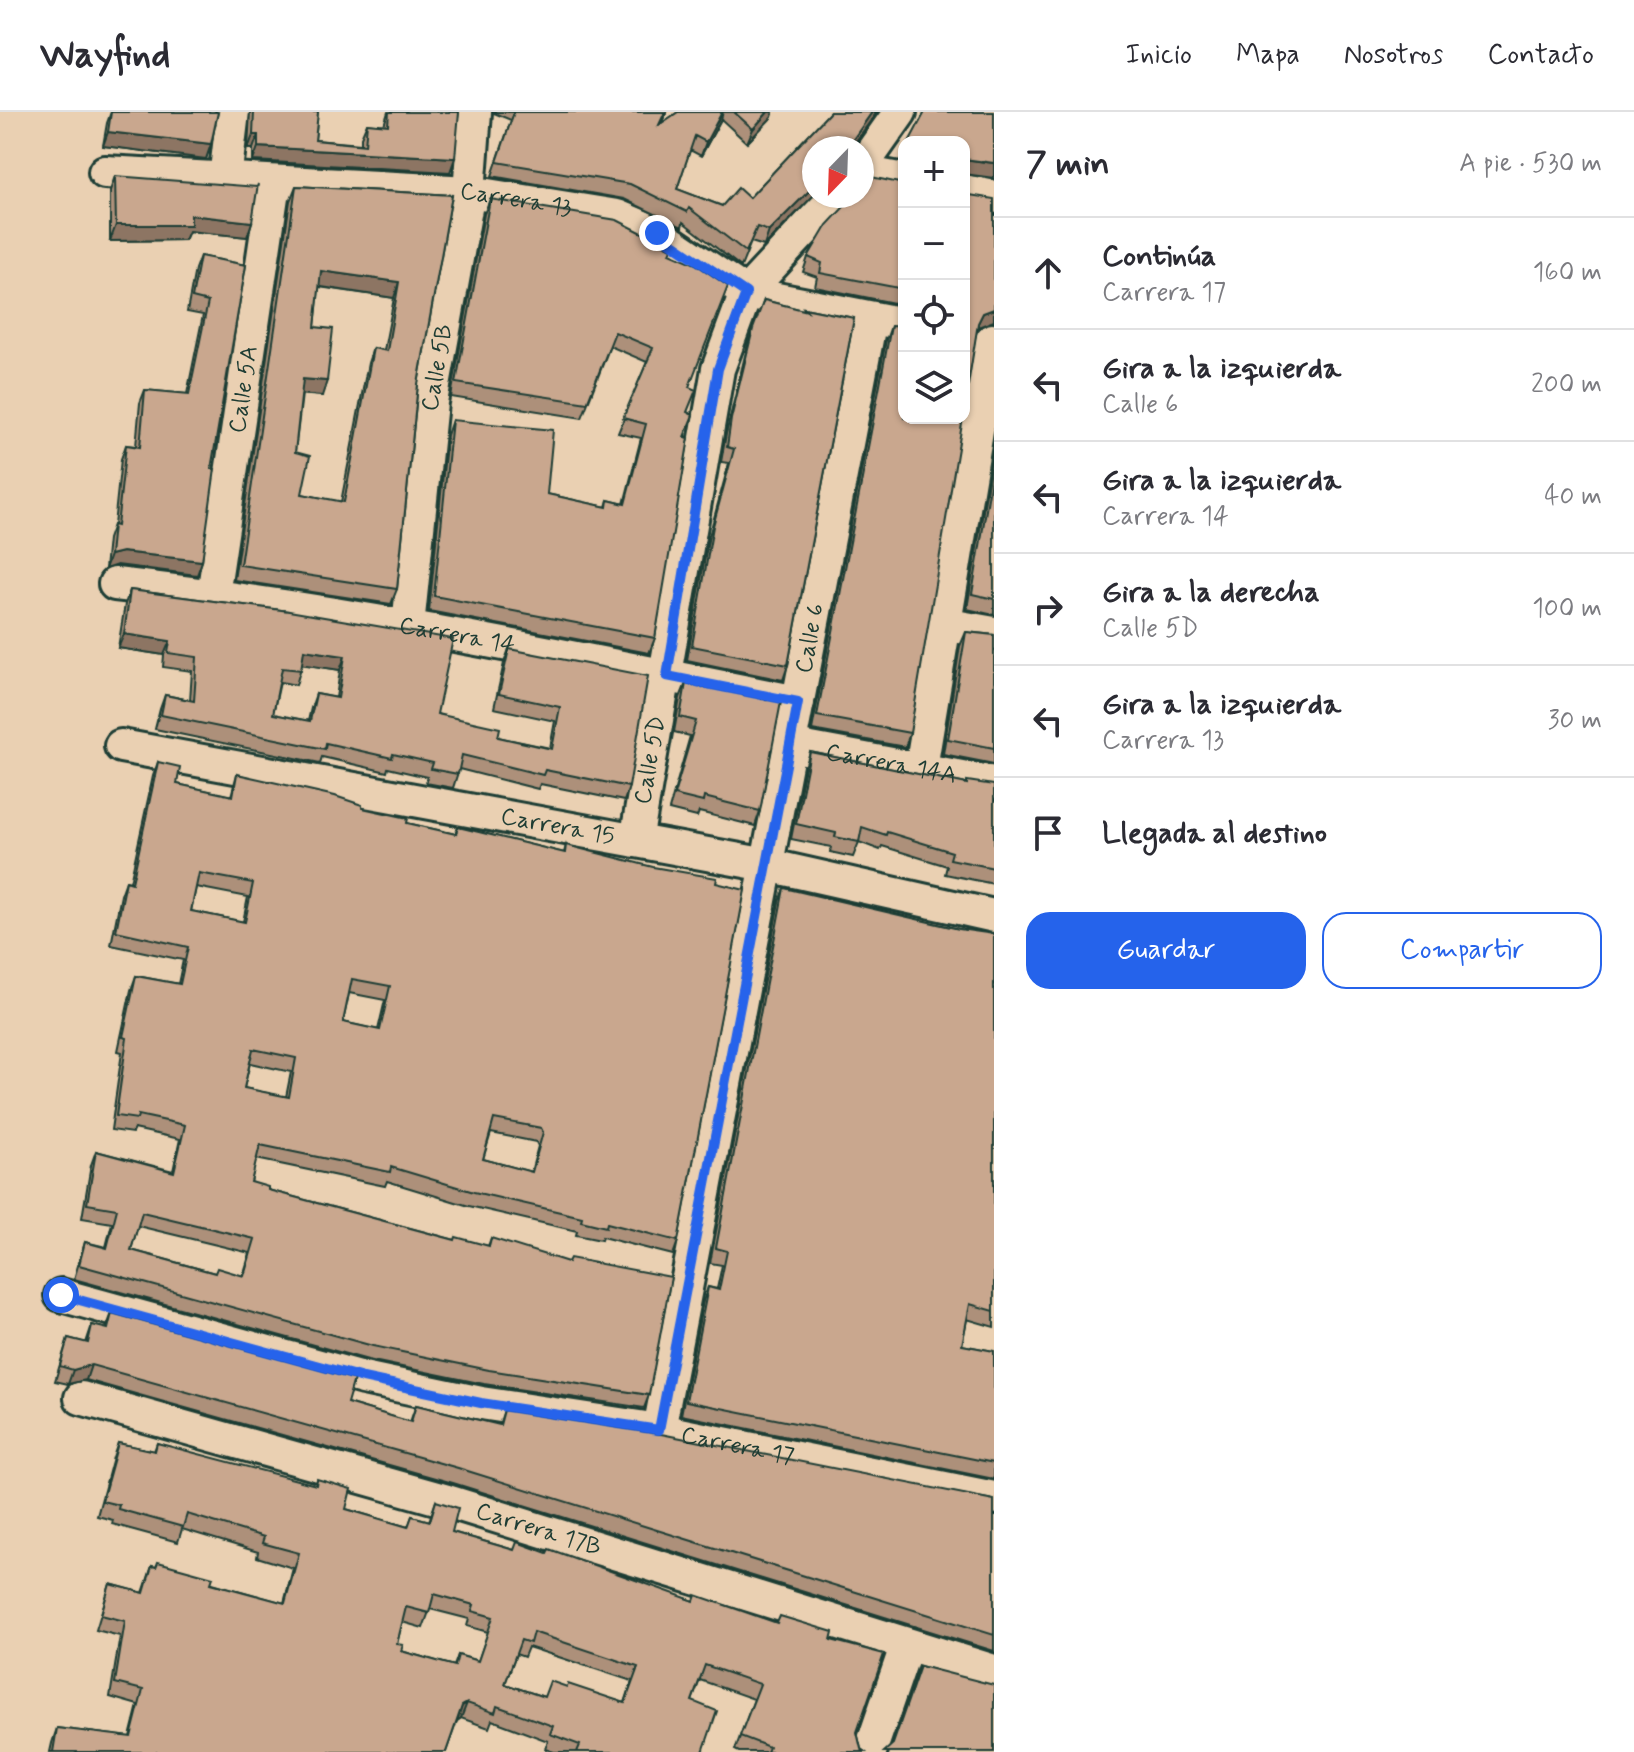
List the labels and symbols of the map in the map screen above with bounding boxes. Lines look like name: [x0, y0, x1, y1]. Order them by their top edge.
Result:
north arrow: [802, 136, 874, 208]
street label: Carrera 13: [459, 176, 574, 224]
route end: [639, 215, 675, 251]
street label: Calle 5B: [415, 322, 460, 413]
street label: Calle 5A: [222, 343, 265, 435]
street label: Calle 6: [788, 601, 832, 676]
street label: Carrera 14: [397, 610, 518, 661]
street label: Calle 5D: [627, 714, 673, 807]
street label: Carrera 14A: [823, 737, 959, 791]
street label: Carrera 15: [498, 801, 617, 852]
route start: [43, 1277, 79, 1313]
street label: Carrera 17: [678, 1419, 797, 1473]
street label: Carrera 17B: [472, 1495, 605, 1563]

